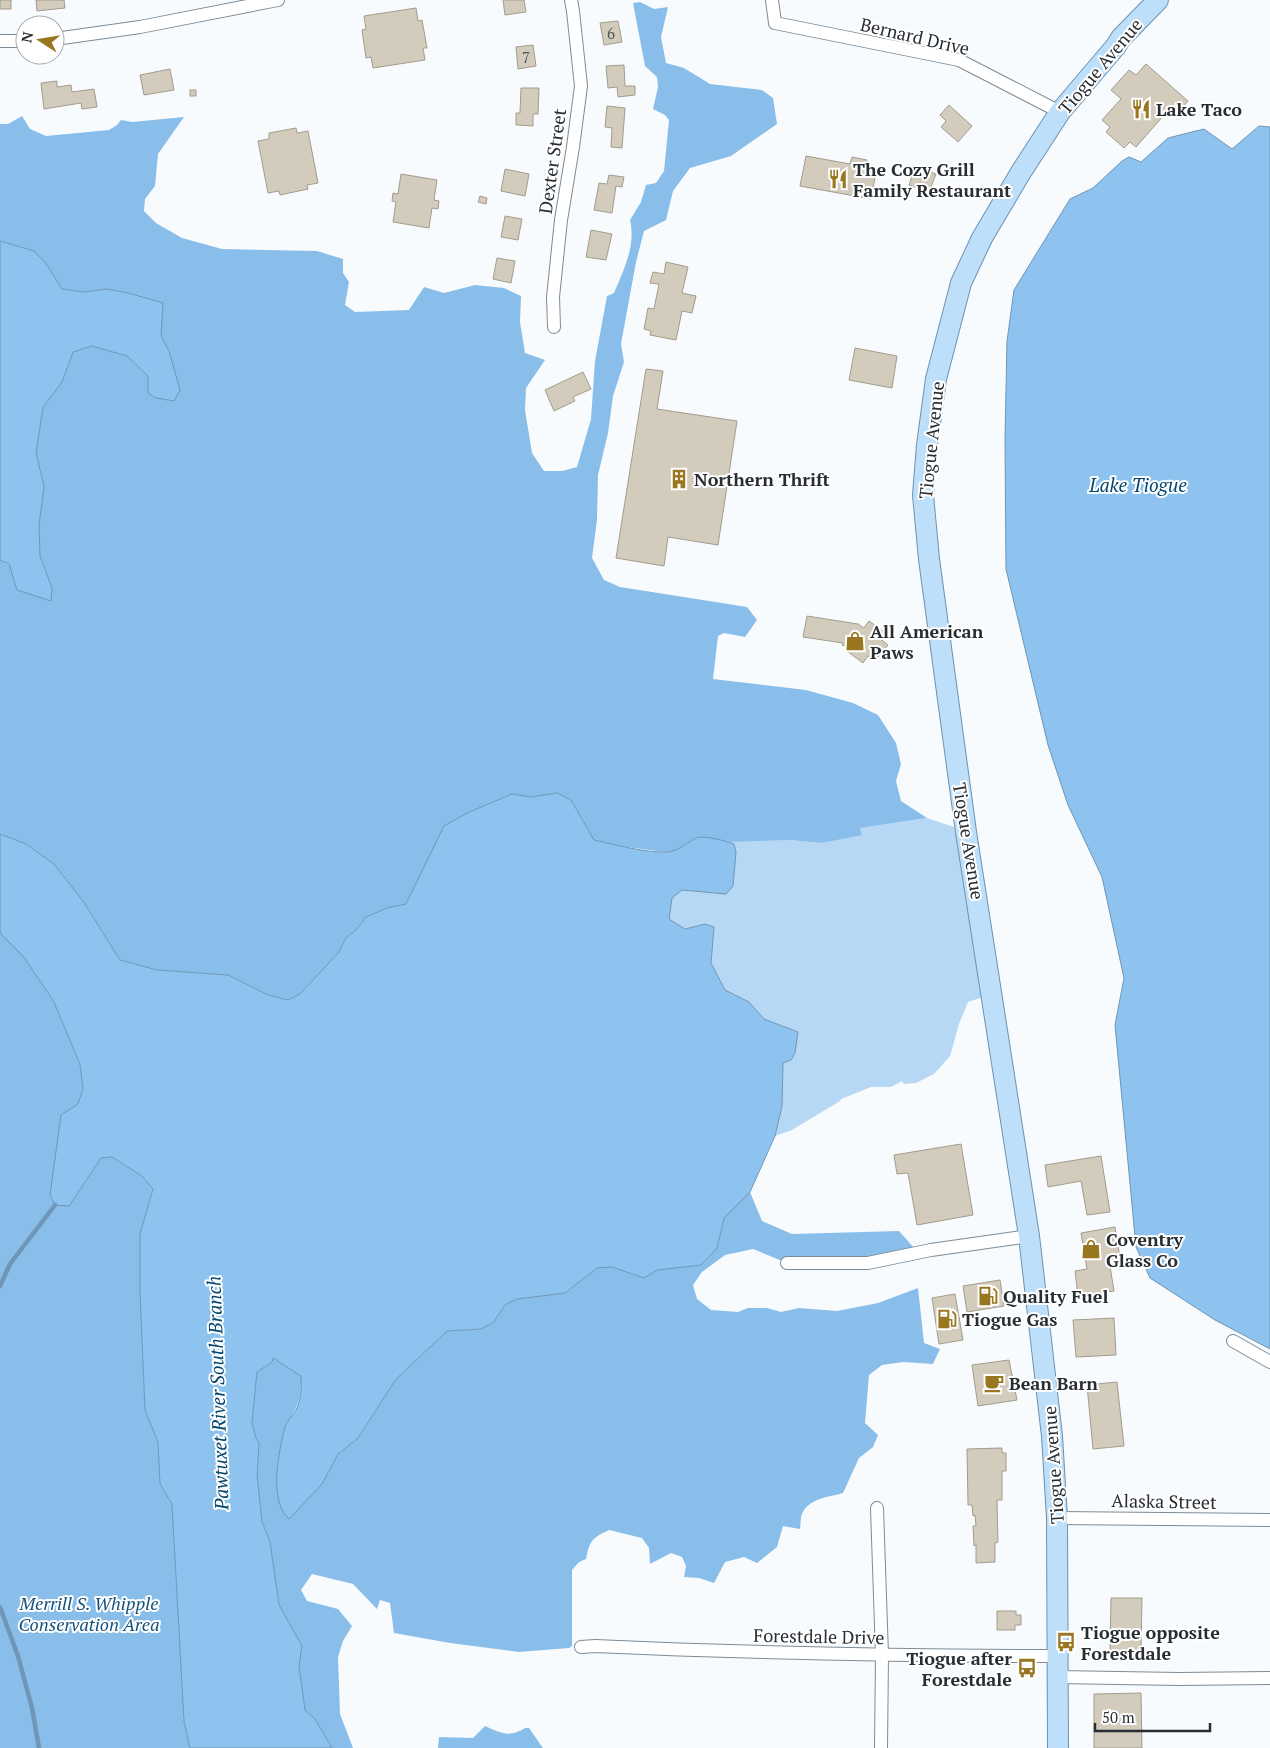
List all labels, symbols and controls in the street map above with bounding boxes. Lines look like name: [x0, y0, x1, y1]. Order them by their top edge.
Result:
street label: Bernard Drive: [858, 12, 972, 60]
street label: Tiogue Avenue: [1053, 13, 1147, 119]
north arrow: [15, 15, 65, 65]
house number: 6: [607, 23, 615, 43]
text: N: [16, 30, 37, 44]
house number: 7: [522, 47, 530, 67]
place label: Lake Taco: [1156, 97, 1242, 121]
restaurant icon: Lake Taco: [1130, 98, 1152, 120]
street label: Dexter Street: [533, 107, 571, 215]
place label: The Cozy Grill Family Restaurant: [853, 157, 1011, 202]
restaurant icon: The Cozy Grill Family Restaurant: [827, 168, 849, 190]
street label: Tiogue Avenue: [913, 380, 949, 500]
place label: Northern Thrift: [694, 467, 830, 491]
building icon: Northern Thrift: [668, 468, 690, 490]
water label: Lake Tiogue: [1088, 472, 1187, 497]
place label: All American Paws: [870, 619, 984, 664]
shop icon: All American Paws: [844, 630, 866, 652]
street label: Tiogue Avenue: [948, 781, 990, 901]
place label: Coventry Glass Co: [1106, 1227, 1184, 1272]
shop icon: Coventry Glass Co: [1080, 1238, 1102, 1260]
water label: Pawtuxet River South Branch: [200, 1276, 234, 1511]
place label: Quality Fuel: [1003, 1284, 1108, 1308]
fuel station icon: Quality Fuel: [977, 1285, 999, 1307]
place label: Tiogue Gas: [962, 1307, 1057, 1331]
fuel station icon: Tiogue Gas: [936, 1308, 958, 1330]
place label: Bean Barn: [1009, 1371, 1098, 1395]
cafe icon: Bean Barn: [983, 1372, 1005, 1394]
street label: Tiogue Avenue: [1037, 1405, 1069, 1525]
street label: Alaska Street: [1111, 1488, 1217, 1514]
park label: Merrill S. Whipple Conservation Area: [18, 1591, 160, 1636]
place label: Tiogue opposite Forestdale: [1081, 1620, 1220, 1665]
street label: Forestdale Drive: [753, 1623, 885, 1649]
bus stop icon: Tiogue opposite Forestdale: [1055, 1631, 1077, 1653]
place label: Tiogue after Forestdale: [906, 1646, 1012, 1691]
bus stop icon: Tiogue after Forestdale: [1016, 1657, 1038, 1679]
scale bar: [1095, 1700, 1210, 1732]
text: 50 m: [1102, 1707, 1135, 1727]

